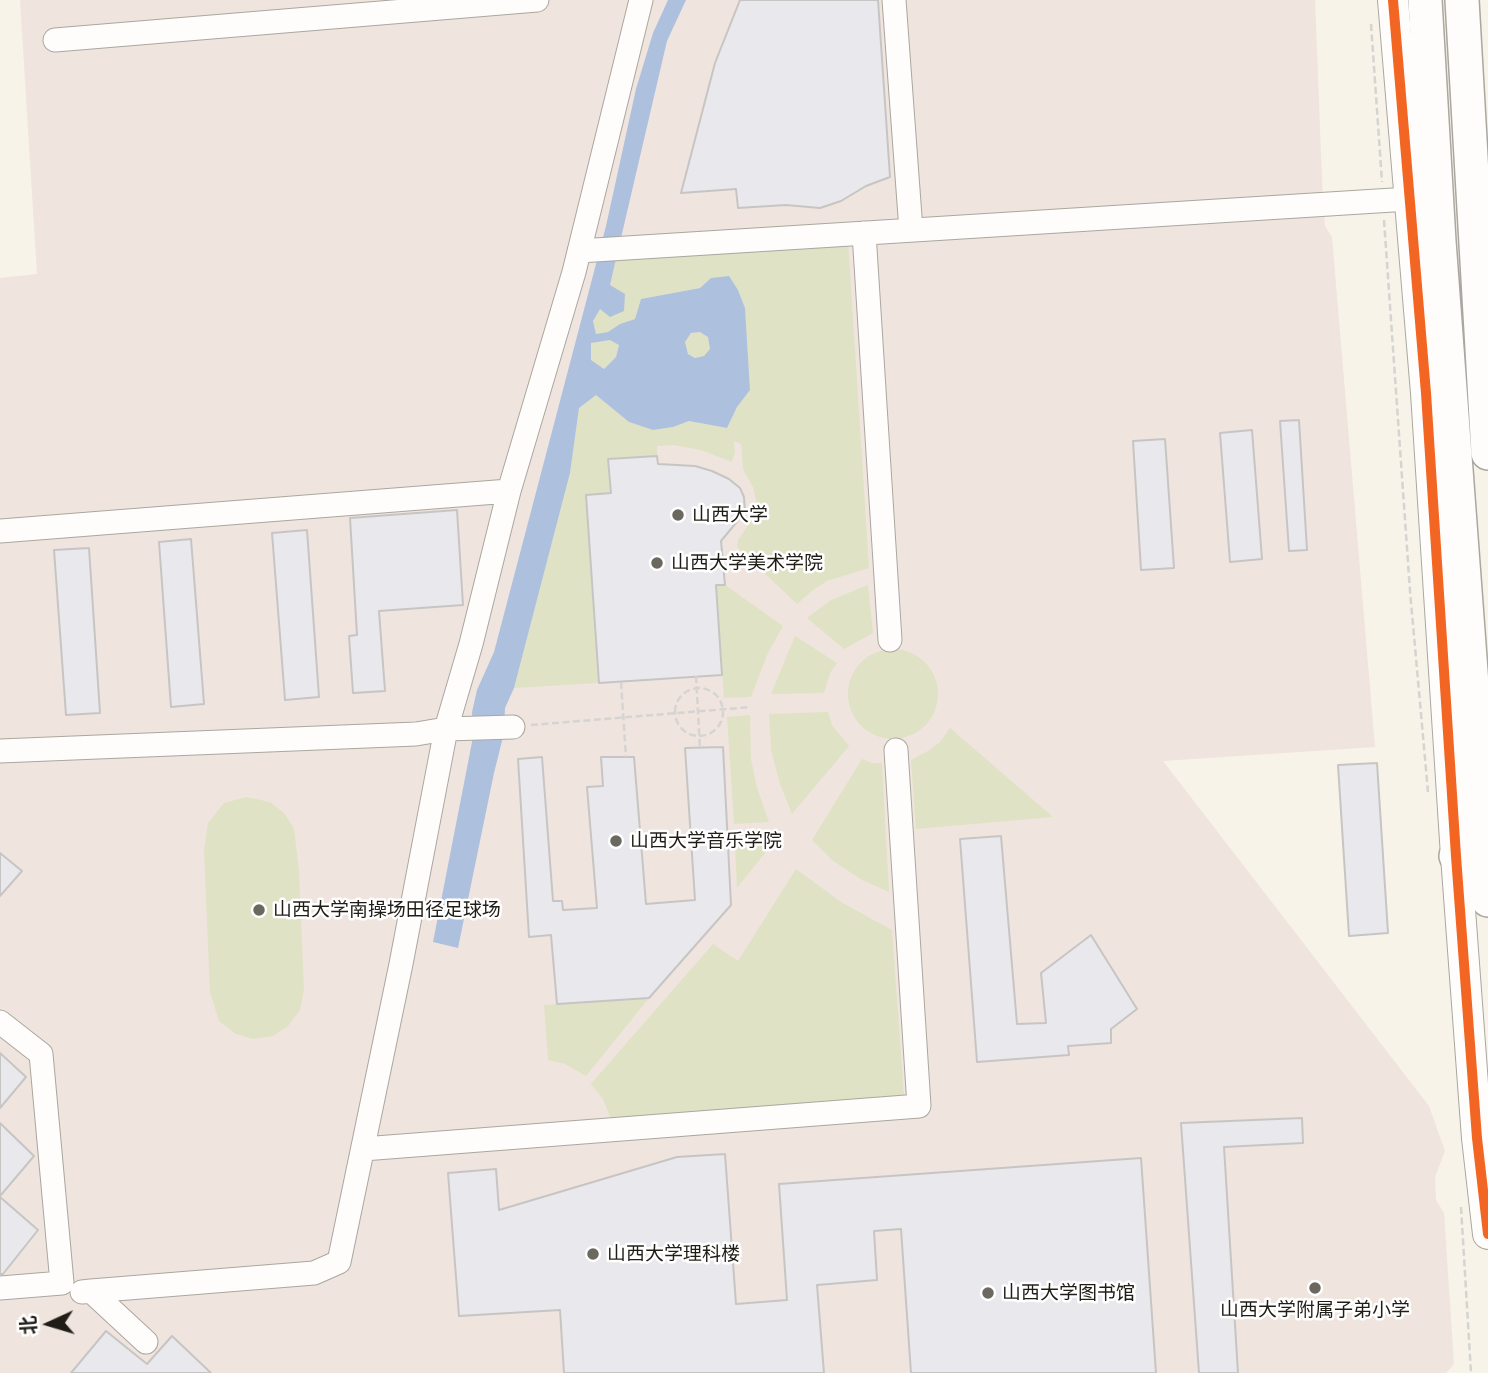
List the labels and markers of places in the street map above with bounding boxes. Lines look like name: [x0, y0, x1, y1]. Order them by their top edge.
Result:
place label: 山西大学: [692, 504, 768, 526]
marker: 山西大学: [670, 507, 686, 523]
place label: 山西大学美术学院: [671, 552, 823, 574]
marker: 山西大学美术学院: [649, 555, 665, 571]
place label: 山西大学音乐学院: [630, 830, 782, 852]
marker: 山西大学音乐学院: [608, 833, 624, 849]
place label: 山西大学南操场田径足球场: [273, 899, 501, 921]
marker: 山西大学南操场田径足球场: [251, 902, 267, 918]
place label: 山西大学理科楼: [607, 1243, 740, 1265]
marker: 山西大学理科楼: [585, 1246, 601, 1262]
marker: 山西大学附属子弟小学: [1307, 1280, 1323, 1296]
place label: 山西大学图书馆: [1002, 1282, 1135, 1304]
marker: 山西大学图书馆: [980, 1285, 996, 1301]
place label: 山西大学附属子弟小学: [1220, 1299, 1410, 1321]

